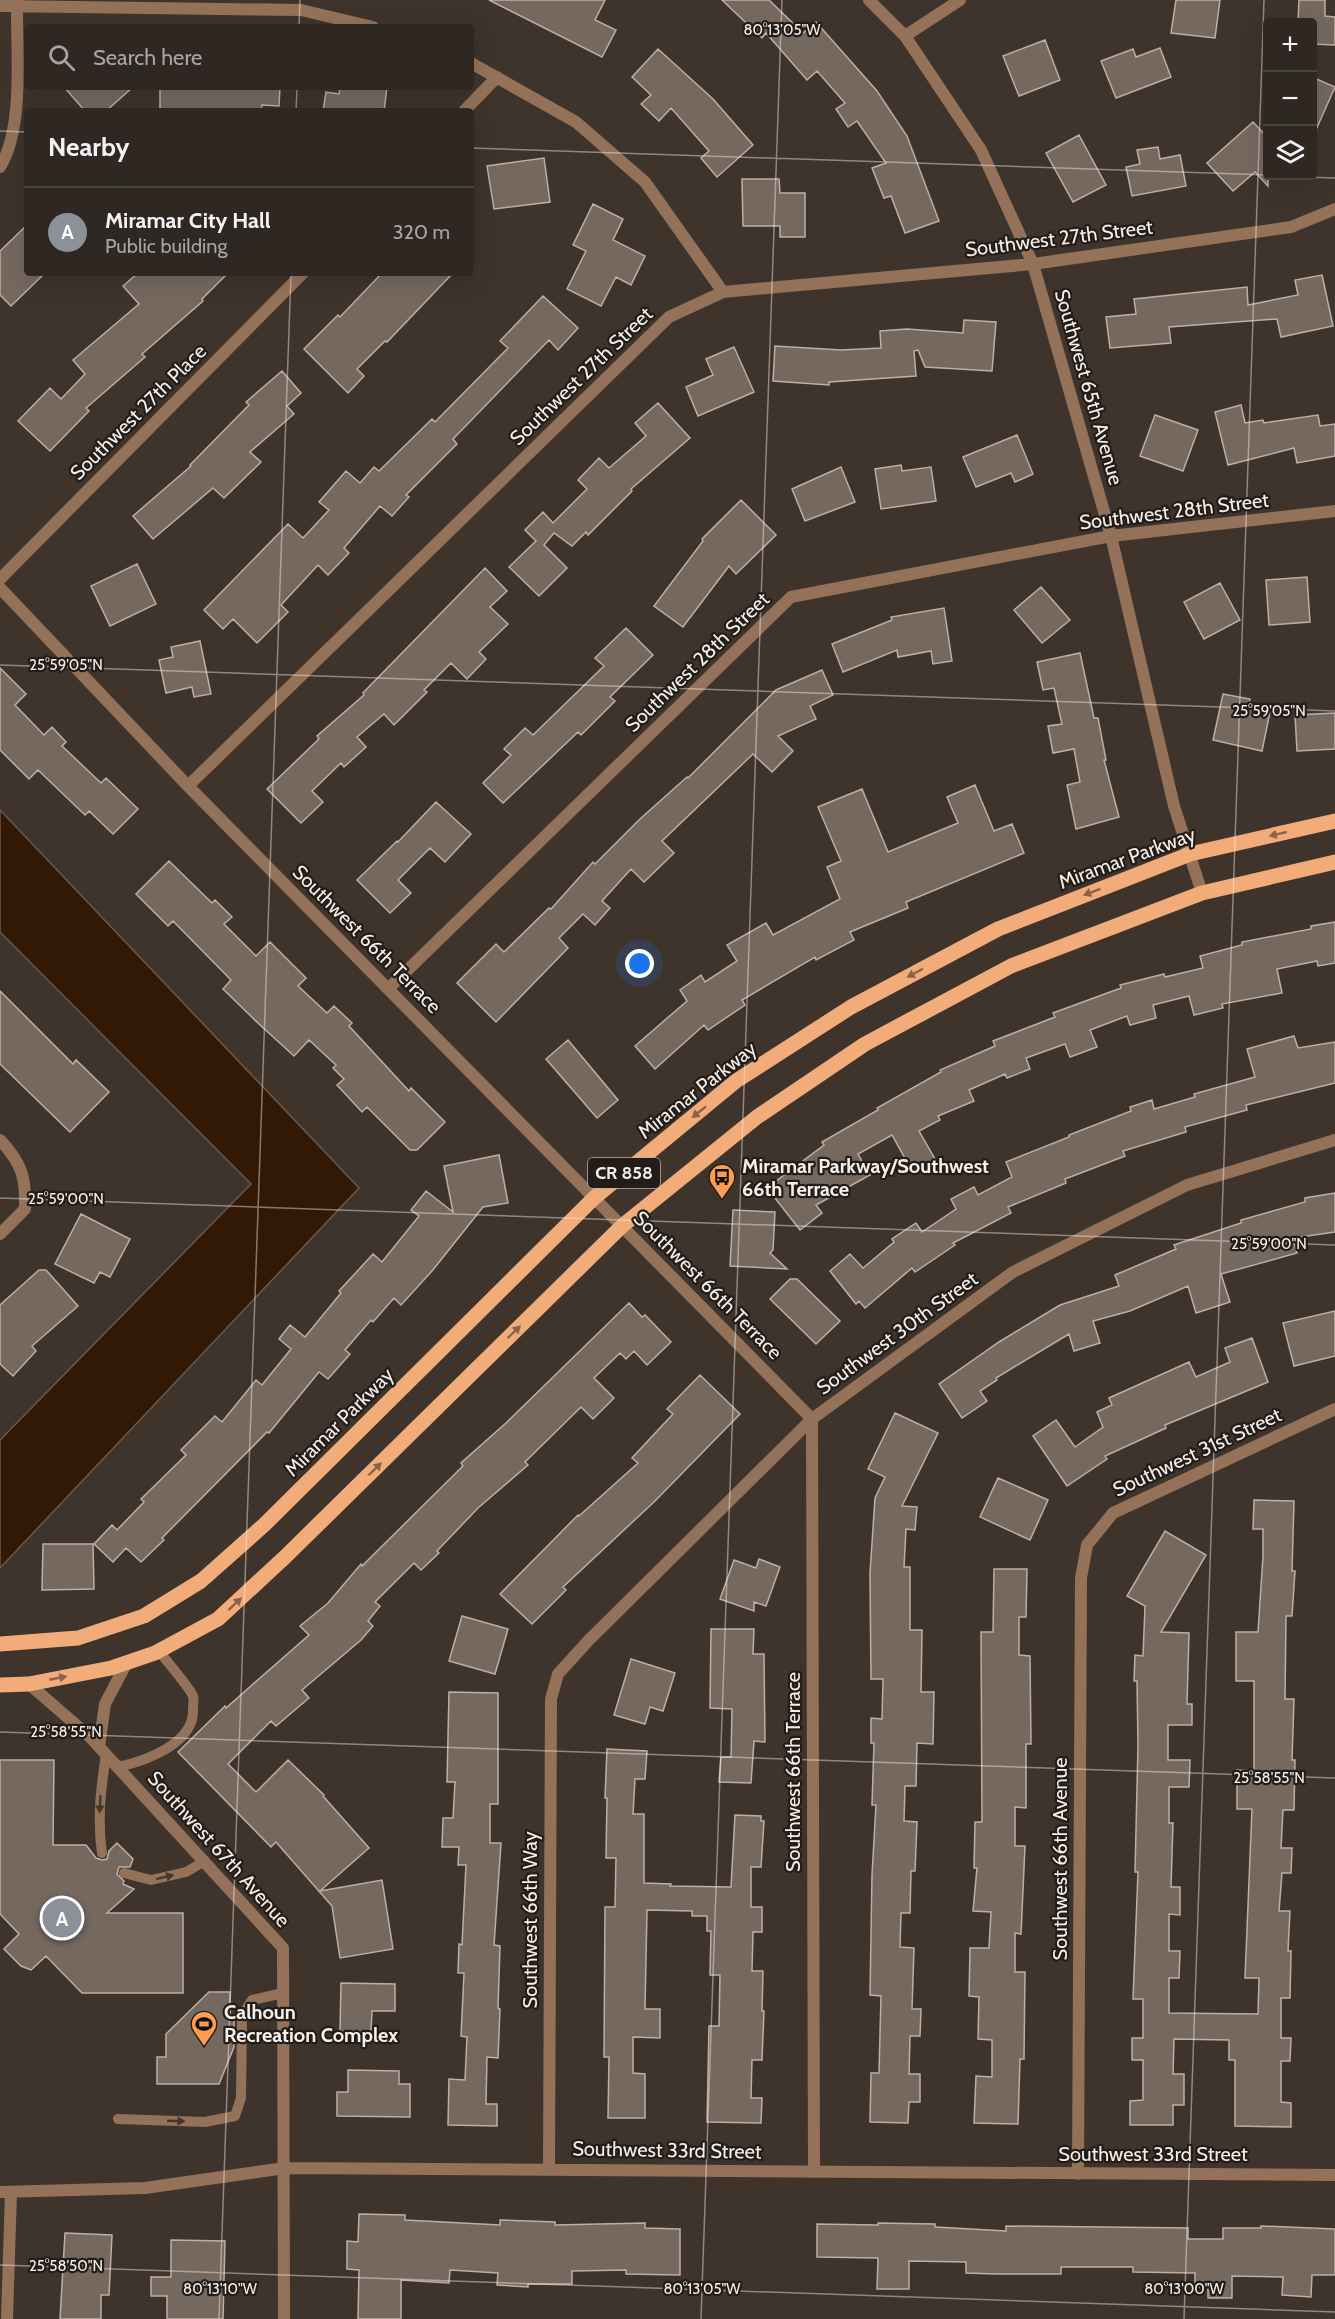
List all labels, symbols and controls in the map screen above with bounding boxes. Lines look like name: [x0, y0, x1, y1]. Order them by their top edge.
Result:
map controls: [1263, 18, 1317, 180]
button: +: [1263, 18, 1317, 72]
text: 80°13'05"W: [743, 21, 821, 39]
search box: [24, 24, 474, 90]
icon: search: [45, 41, 78, 74]
text: Search here: [93, 44, 202, 71]
button: −: [1263, 72, 1317, 126]
button: layers: [1263, 126, 1317, 180]
text: Nearby: [48, 131, 129, 163]
text: Miramar City Hall: [105, 207, 271, 234]
street label: Southwest 27th Street: [964, 215, 1154, 261]
text: A: [61, 220, 74, 244]
text: 320 m: [393, 220, 450, 244]
text: Public building: [105, 234, 227, 258]
street label: Southwest 65th Avenue: [1050, 286, 1128, 488]
street label: Southwest 27th Street: [505, 302, 657, 450]
street label: Southwest 27th Place: [65, 339, 211, 485]
street label: Southwest 28th Street: [1078, 487, 1270, 535]
street label: Southwest 28th Street: [620, 587, 774, 737]
text: 25°59'05"N: [29, 656, 103, 674]
text: 25°59'05"N: [1232, 702, 1306, 720]
street label: Miramar Parkway: [1055, 822, 1199, 894]
one-way arrow: [1268, 830, 1287, 839]
street label: Southwest 66th Terrace: [288, 860, 446, 1018]
one-way arrow: [1083, 887, 1101, 897]
your location: [625, 949, 654, 978]
one-way arrow: [907, 968, 924, 978]
street label: Miramar Parkway: [633, 1036, 761, 1144]
one-way arrow: [692, 1105, 707, 1118]
place label: Miramar Parkway/Southwest 66th Terrace: [742, 1154, 989, 1201]
road number: CR 858: [588, 1158, 660, 1188]
bus stop icon: Miramar Parkway/Southwest 66th Terrace: [707, 1162, 737, 1200]
text: 25°59'00"N: [28, 1190, 104, 1208]
street label: Southwest 66th Terrace: [629, 1206, 787, 1364]
text: 25°59'00"N: [1231, 1235, 1307, 1253]
street label: Southwest 30th Street: [812, 1266, 982, 1399]
one-way arrow: [507, 1325, 522, 1339]
street label: Miramar Parkway: [280, 1363, 398, 1481]
street label: Southwest 31st Street: [1109, 1402, 1285, 1502]
one-way arrow: [368, 1462, 382, 1476]
one-way arrow: [227, 1597, 242, 1611]
street label: Southwest 66th Terrace: [781, 1672, 805, 1872]
one-way arrow: [49, 1674, 68, 1683]
text: 25°58'55"N: [30, 1723, 102, 1741]
street label: Southwest 66th Avenue: [1048, 1758, 1072, 1960]
street label: Southwest 67th Avenue: [143, 1766, 295, 1932]
text: 25°58'55"N: [1233, 1769, 1305, 1787]
one-way arrow: [95, 1794, 104, 1813]
street label: Southwest 66th Way: [518, 1832, 542, 2008]
one-way arrow: [156, 1871, 175, 1881]
pin: A: [42, 1896, 82, 1940]
place label: Calhoun Recreation Complex: [224, 2000, 398, 2047]
sports icon: Calhoun Recreation Complex: [189, 2009, 219, 2047]
one-way arrow: [167, 2117, 186, 2126]
street label: Southwest 33rd Street: [572, 2136, 762, 2164]
street label: Southwest 33rd Street: [1058, 2142, 1248, 2166]
text: 25°58'50"N: [29, 2257, 103, 2275]
text: 80°13'10"W: [183, 2280, 258, 2298]
text: 80°13'05"W: [663, 2280, 741, 2298]
text: 80°13'00"W: [1144, 2280, 1225, 2298]

